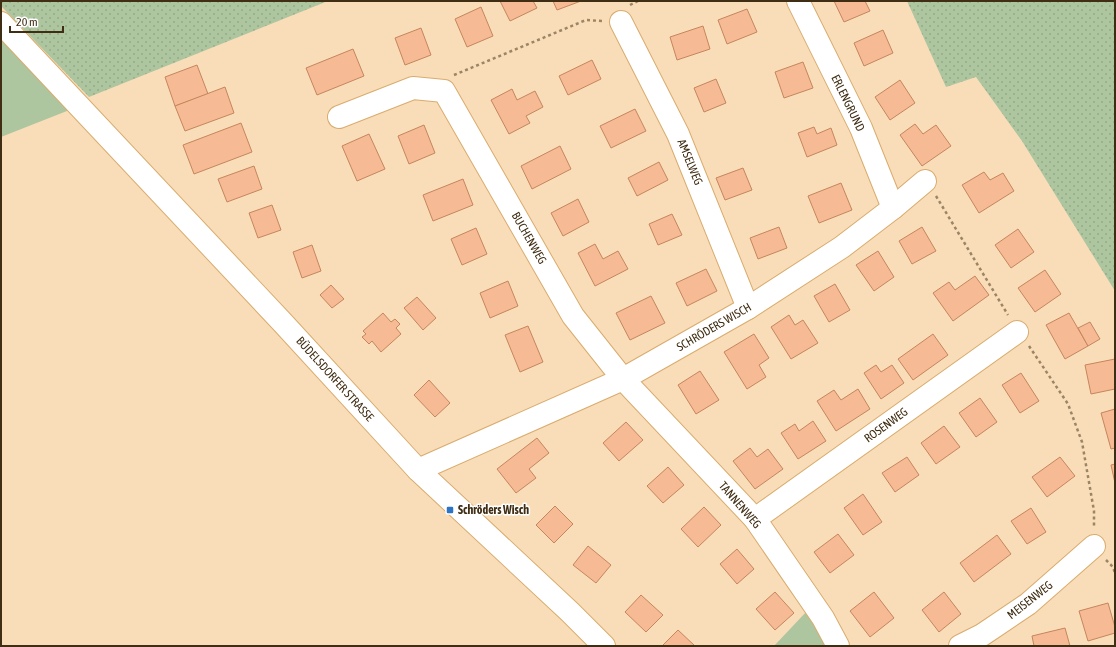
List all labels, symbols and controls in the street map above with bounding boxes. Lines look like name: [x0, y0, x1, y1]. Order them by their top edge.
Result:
scale bar: [10, 8, 63, 34]
text: 20 m: [16, 15, 38, 29]
street label: ERLENGRUND: [828, 72, 868, 134]
street label: AMSELWEG: [674, 137, 706, 187]
street label: BUCHENWEG: [509, 210, 549, 266]
street label: SCHRÖDERS WISCH: [674, 300, 754, 354]
street label: BÜDELSDORFER STRASSE: [293, 334, 377, 424]
street label: ROSENWEG: [862, 405, 910, 445]
street label: TANNENWEG: [716, 479, 764, 531]
place label: Schröders Wisch: [458, 503, 529, 517]
marker: Schröders Wisch: [445, 505, 455, 515]
street label: MEISENWEG: [1005, 578, 1055, 622]

